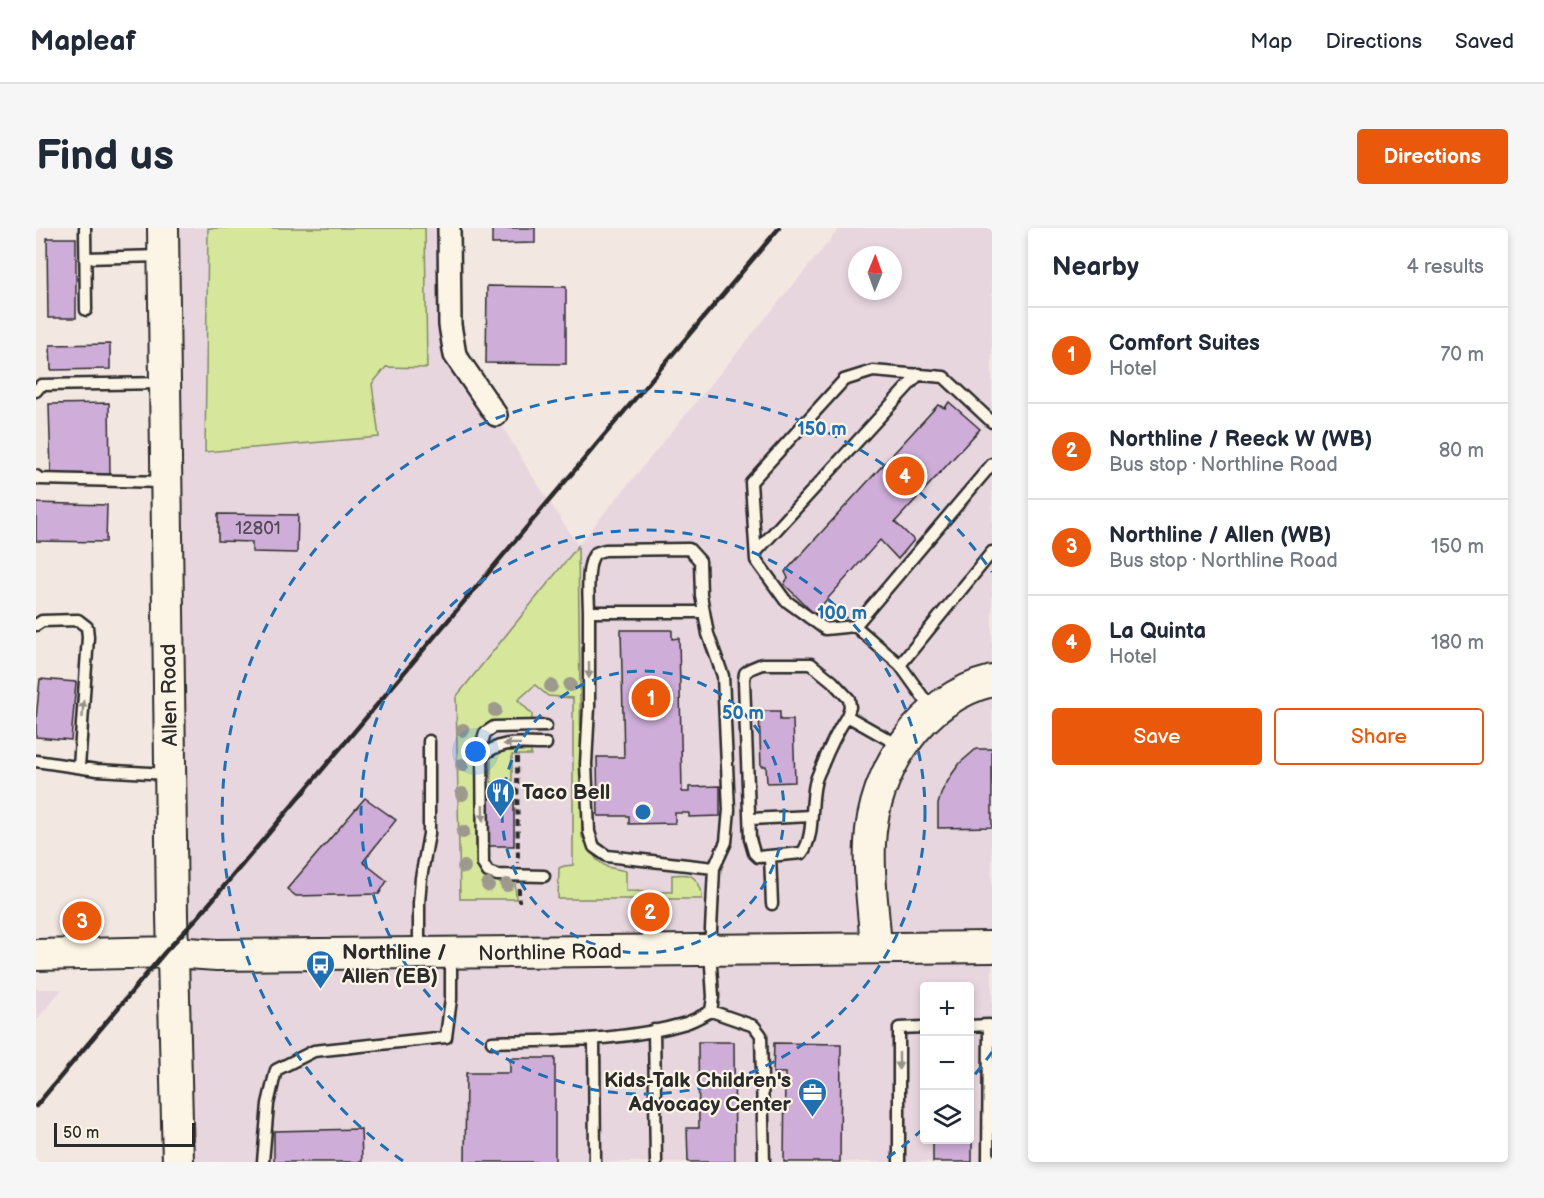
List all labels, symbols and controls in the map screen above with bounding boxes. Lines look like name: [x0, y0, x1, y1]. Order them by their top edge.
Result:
text: Mapleaf: [30, 25, 136, 58]
text: Map: [1250, 29, 1293, 54]
text: Directions: [1326, 29, 1422, 54]
text: Saved: [1455, 29, 1514, 54]
button: Directions: [1357, 129, 1508, 184]
text: Find us: [36, 131, 174, 182]
north arrow: [848, 246, 902, 300]
text: Nearby: [1052, 252, 1139, 283]
text: 4 results: [1406, 255, 1484, 279]
text: Comfort Suites: [1109, 330, 1260, 357]
text: 1: [1067, 343, 1076, 367]
text: 70 m: [1440, 343, 1484, 367]
text: Hotel: [1109, 357, 1157, 381]
text: 150 m: [797, 419, 847, 440]
text: Northline / Reeck W (WB): [1109, 426, 1372, 453]
text: 2: [1066, 439, 1077, 463]
text: 80 m: [1439, 439, 1484, 463]
text: Bus stop · Northline Road: [1109, 453, 1338, 477]
pin: 4: [886, 454, 924, 498]
house number: 12801: [235, 518, 281, 539]
text: Northline / Allen (WB): [1109, 522, 1332, 549]
text: 3: [1066, 535, 1077, 559]
text: 150 m: [1431, 535, 1484, 559]
text: Bus stop · Northline Road: [1109, 549, 1338, 573]
text: 100 m: [817, 603, 867, 624]
text: La Quinta: [1109, 618, 1206, 645]
text: 4: [1066, 631, 1077, 655]
text: 180 m: [1431, 631, 1484, 655]
street label: Allen Road: [156, 643, 183, 747]
text: Hotel: [1109, 645, 1157, 669]
one-way arrow: [584, 661, 594, 680]
pin: 1: [632, 676, 670, 720]
one-way arrow: [78, 699, 88, 718]
text: 50 m: [722, 703, 764, 724]
button: Save: [1052, 708, 1262, 765]
button: Share: [1274, 708, 1484, 765]
your location: [461, 737, 490, 766]
one-way arrow: [503, 739, 522, 749]
restaurant icon: Taco Bell: [485, 776, 517, 818]
place label: Taco Bell: [522, 780, 610, 805]
centre of rings: [633, 802, 653, 822]
one-way arrow: [478, 803, 487, 822]
pin: 2: [630, 890, 670, 934]
pin: 3: [62, 898, 102, 944]
street label: Northline Road: [478, 939, 622, 966]
place label: Northline / Allen (EB): [341, 940, 447, 989]
bus stop icon: Northline / Allen (EB): [305, 948, 337, 990]
map controls: [920, 982, 974, 1144]
button: +: [920, 982, 974, 1036]
button: −: [920, 1036, 974, 1090]
one-way arrow: [894, 1051, 904, 1070]
place label: Kids-Talk Children's Advocacy Center: [604, 1068, 792, 1117]
office icon: Kids-Talk Children's Advocacy Center: [796, 1076, 828, 1118]
button: layers: [920, 1090, 974, 1144]
scale bar: [54, 1120, 195, 1148]
text: 50 m: [63, 1124, 99, 1143]

